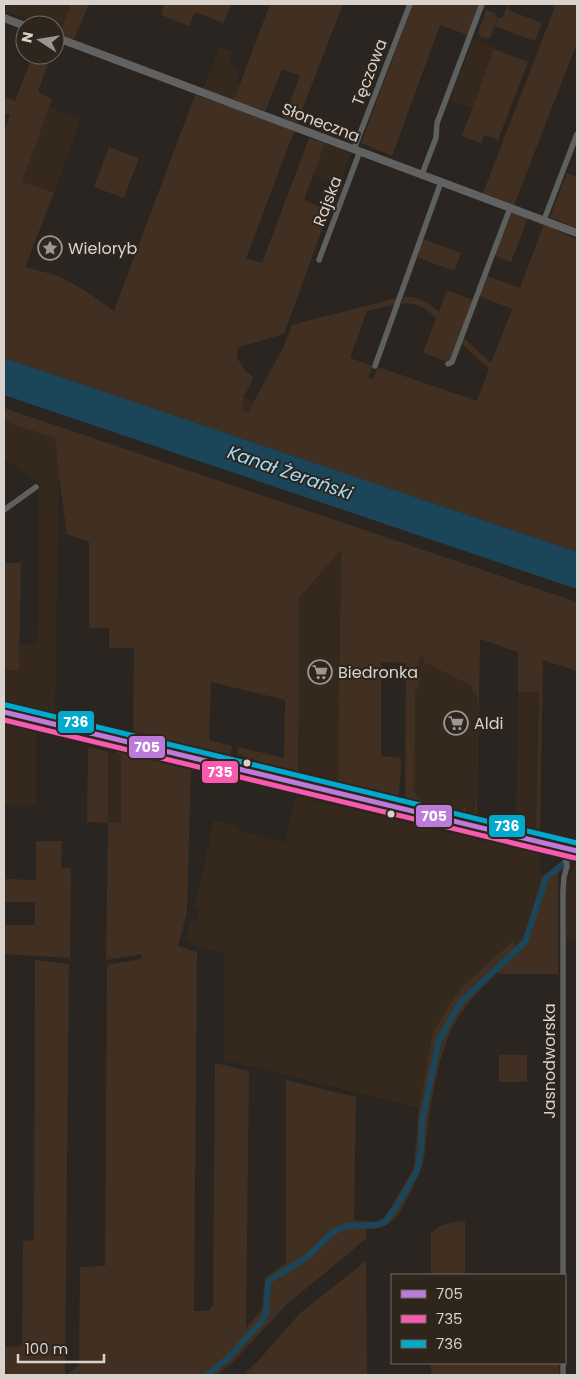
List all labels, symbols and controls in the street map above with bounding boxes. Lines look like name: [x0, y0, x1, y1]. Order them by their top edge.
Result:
north arrow: [15, 15, 65, 65]
text: N: [16, 30, 38, 45]
street label: Tęczowa: [346, 35, 393, 109]
street label: Słoneczna: [278, 97, 363, 148]
street label: Rajska: [307, 173, 348, 230]
place icon: Wieloryb: [37, 235, 63, 261]
place label: Wieloryb: [68, 237, 138, 260]
water label: Kanał Żerański: [224, 439, 357, 506]
supermarket icon: Biedronka: [307, 659, 333, 685]
place label: Biedronka: [338, 661, 418, 684]
line badge: 736: [57, 710, 95, 734]
supermarket icon: Aldi: [443, 710, 469, 736]
text: 736: [64, 712, 89, 732]
place label: Aldi: [474, 712, 503, 735]
line badge: 705: [128, 735, 166, 759]
text: 705: [134, 737, 160, 757]
unlabelled marker: [242, 758, 252, 768]
line badge: 735: [201, 760, 239, 784]
text: 735: [207, 762, 233, 782]
line badge: 705: [415, 804, 453, 828]
text: 705: [421, 806, 447, 826]
unlabelled marker: [386, 809, 396, 819]
line badge: 736: [488, 814, 526, 838]
text: 736: [495, 816, 520, 836]
street label: Jasnodworska: [538, 1003, 561, 1119]
legend: [391, 1274, 566, 1364]
text: 705: [436, 1283, 463, 1304]
text: 735: [436, 1308, 462, 1329]
scale bar: [18, 1332, 104, 1364]
text: 736: [436, 1333, 463, 1354]
text: 100 m: [25, 1338, 68, 1359]

